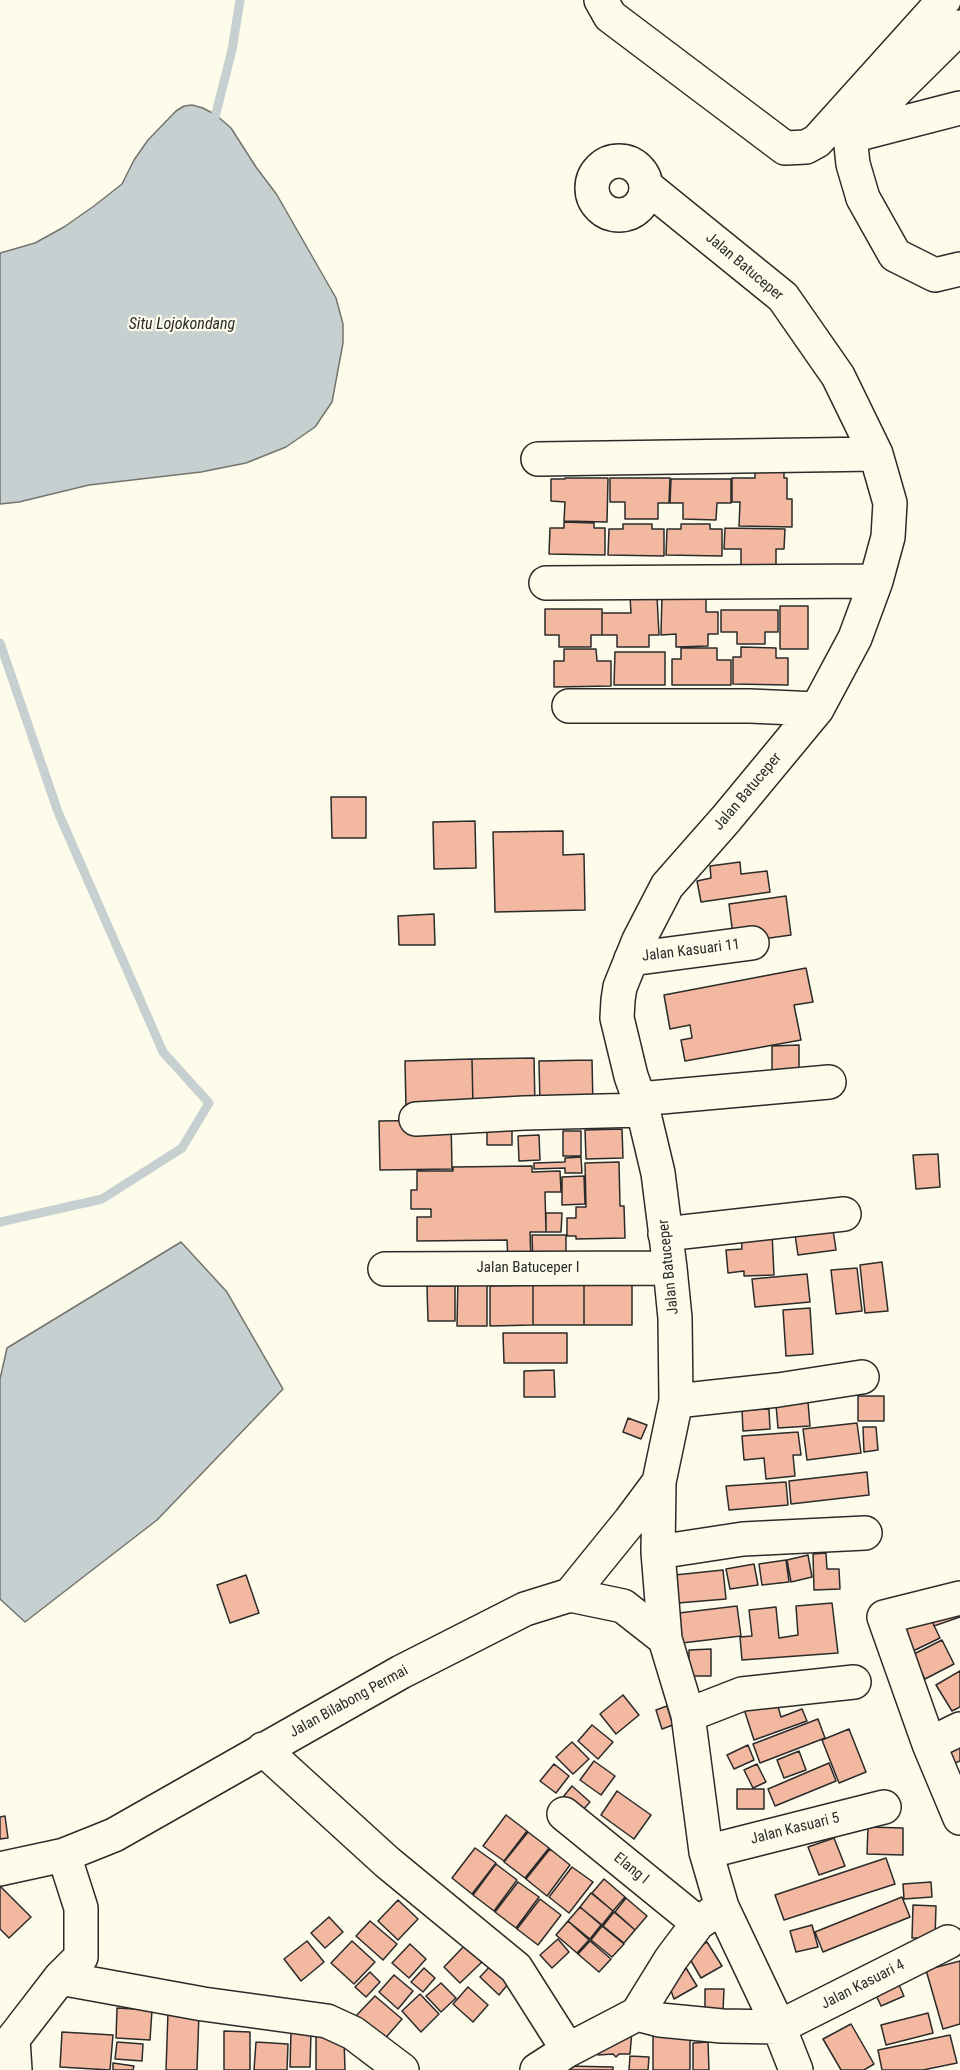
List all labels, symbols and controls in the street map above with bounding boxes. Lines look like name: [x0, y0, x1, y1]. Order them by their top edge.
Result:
street label: Jalan Batuceper: [702, 229, 786, 305]
water label: Situ Lojokondang: [129, 315, 235, 335]
street label: Jalan Batuceper: [710, 750, 786, 834]
street label: Jalan Kasuari 11: [641, 936, 741, 966]
street label: Jalan Batuceper: [655, 1218, 683, 1316]
street label: Jalan Batuceper I: [477, 1259, 579, 1277]
street label: Jalan Bilabong Permai: [287, 1662, 411, 1742]
street label: Jalan Kasuari 5: [749, 1809, 841, 1849]
street label: Elang I: [610, 1849, 652, 1889]
street label: Jalan Kasuari 4: [818, 1956, 908, 2014]

